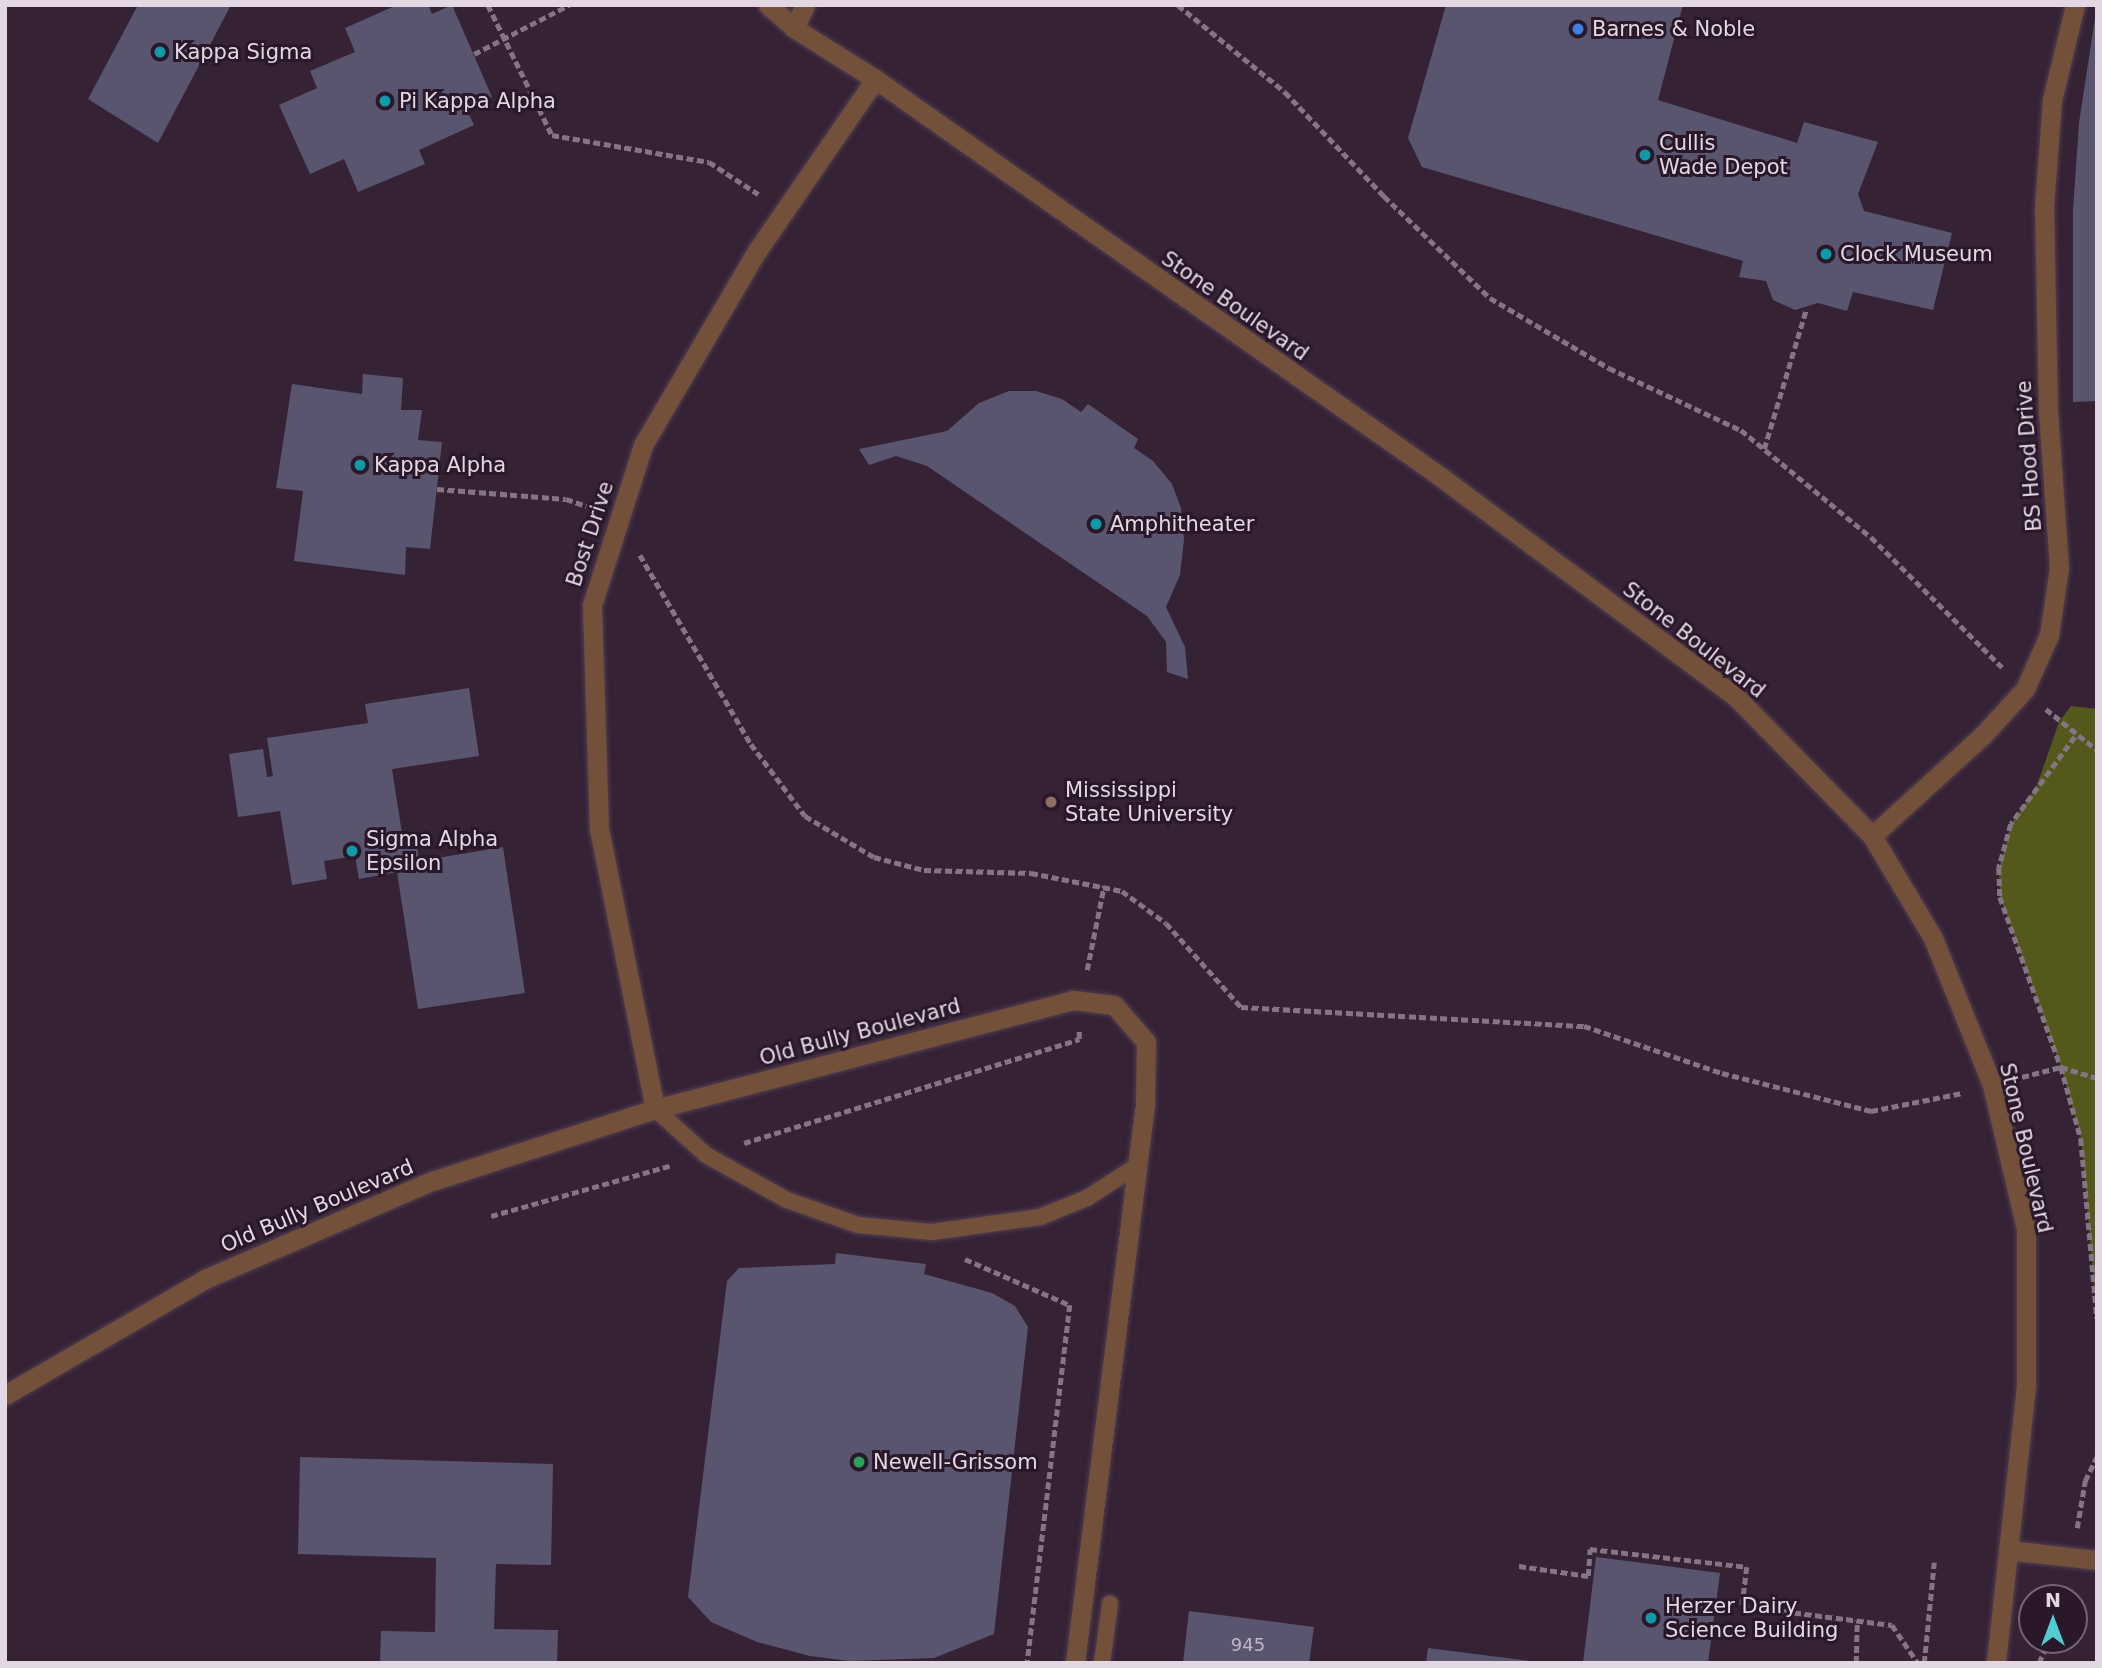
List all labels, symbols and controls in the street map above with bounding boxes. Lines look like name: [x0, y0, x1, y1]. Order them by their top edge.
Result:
place label: Barnes & Noble: [1592, 16, 1755, 42]
marker: Barnes & Noble: [1570, 21, 1586, 37]
place label: Kappa Sigma: [174, 39, 312, 65]
marker: Kappa Sigma: [152, 44, 168, 60]
place label: Pi Kappa Alpha: [399, 88, 556, 114]
marker: Pi Kappa Alpha: [377, 93, 393, 109]
place label: Cullis Wade Depot: [1659, 130, 1788, 180]
marker: Cullis Wade Depot: [1637, 147, 1653, 163]
place label: Clock Museum: [1840, 241, 1993, 267]
street label: Stone Boulevard: [1157, 246, 1313, 366]
marker: Clock Museum: [1818, 246, 1834, 262]
street label: BS Hood Drive: [2011, 380, 2047, 532]
place label: Kappa Alpha: [374, 452, 506, 478]
marker: Kappa Alpha: [352, 457, 368, 473]
street label: Bost Drive: [561, 478, 619, 590]
place label: Amphitheater: [1110, 511, 1254, 537]
marker: Amphitheater: [1088, 516, 1104, 532]
street label: Stone Boulevard: [1618, 577, 1770, 703]
place label: Mississippi State University: [1065, 777, 1233, 827]
marker: Mississippi State University: [1043, 794, 1059, 810]
place label: Sigma Alpha Epsilon: [366, 826, 498, 876]
marker: Sigma Alpha Epsilon: [344, 843, 360, 859]
street label: Old Bully Boulevard: [757, 993, 963, 1071]
street label: Stone Boulevard: [1994, 1061, 2058, 1235]
street label: Old Bully Boulevard: [217, 1154, 417, 1258]
place label: Newell-Grissom: [873, 1449, 1038, 1475]
marker: Newell-Grissom: [851, 1454, 867, 1470]
north arrow: [2018, 1584, 2088, 1654]
text: N: [2045, 1589, 2061, 1611]
place label: Herzer Dairy Science Building: [1665, 1593, 1838, 1643]
marker: Herzer Dairy Science Building: [1643, 1610, 1659, 1626]
house number: 945: [1231, 1634, 1265, 1656]

